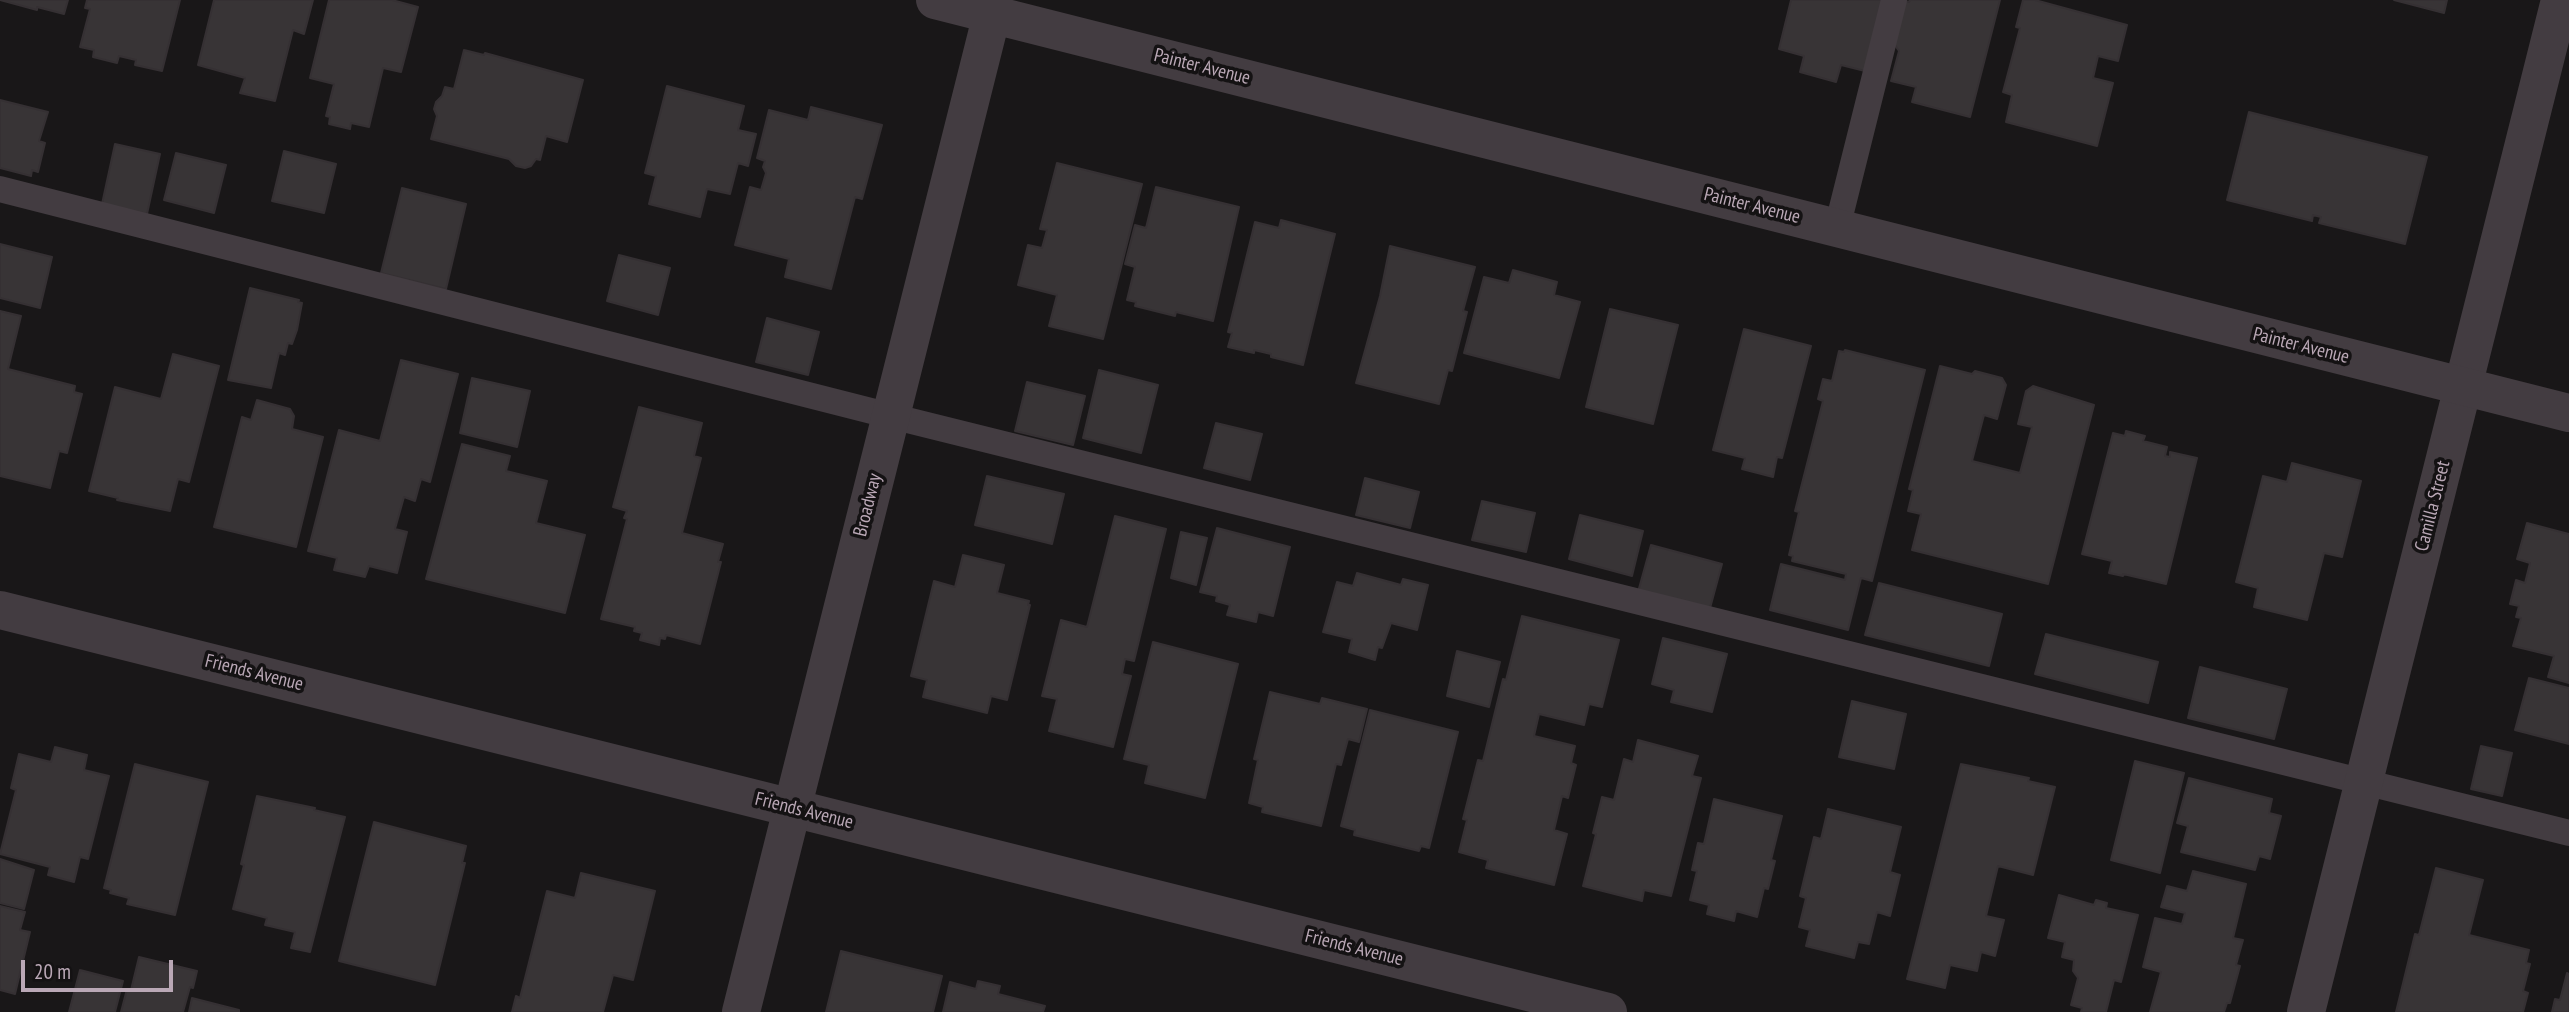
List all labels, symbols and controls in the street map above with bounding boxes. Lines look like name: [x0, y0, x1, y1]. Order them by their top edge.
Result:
street label: Painter Avenue: [1152, 44, 1252, 90]
street label: Painter Avenue: [1702, 183, 1802, 229]
street label: Painter Avenue: [2251, 323, 2351, 369]
street label: Camilla Street: [2411, 458, 2455, 554]
street label: Broadway: [849, 471, 887, 539]
street label: Friends Avenue: [203, 650, 305, 696]
street label: Friends Avenue: [753, 788, 855, 834]
street label: Friends Avenue: [1303, 925, 1405, 971]
scale bar: [24, 946, 177, 990]
text: 20 m: [34, 958, 71, 985]

